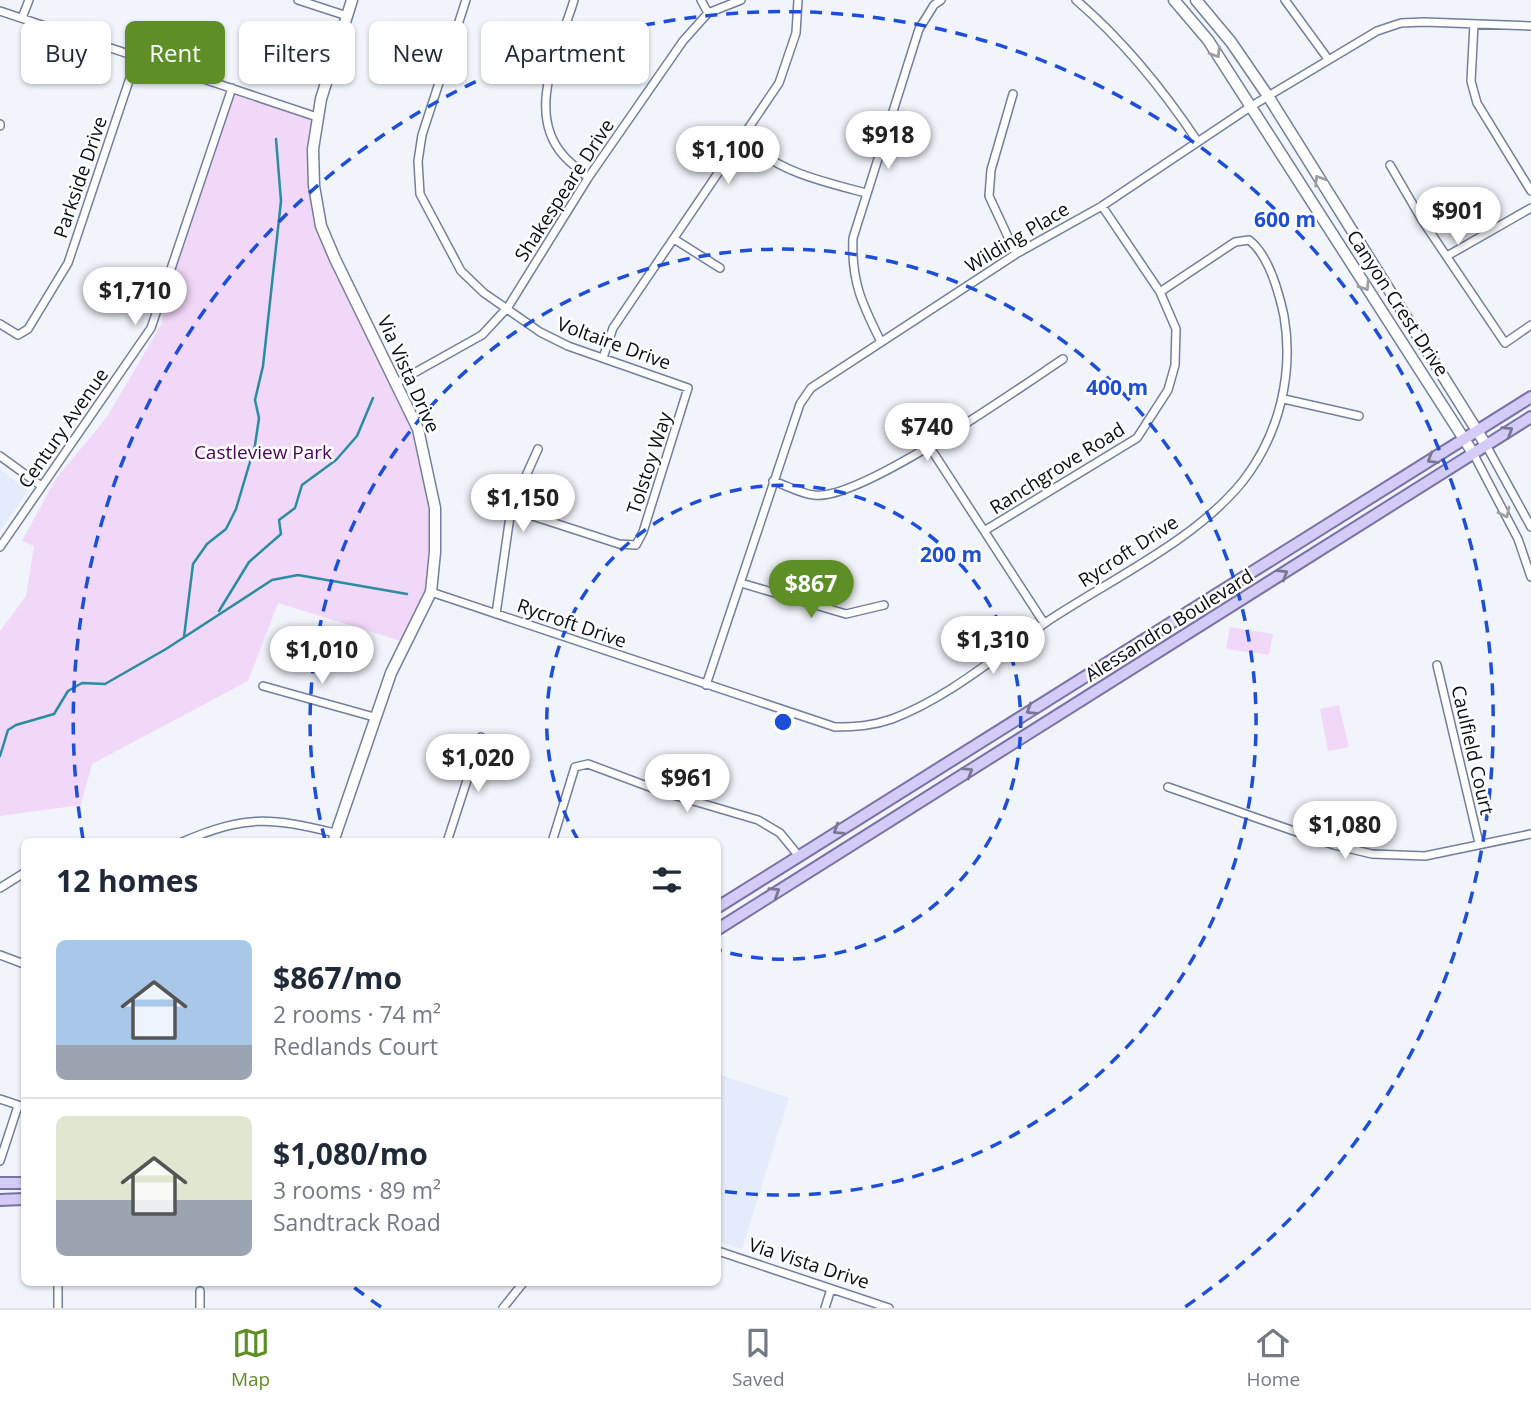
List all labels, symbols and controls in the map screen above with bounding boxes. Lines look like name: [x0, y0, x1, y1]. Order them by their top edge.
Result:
chip: Buy: [21, 21, 111, 84]
chip: Rent: [125, 21, 225, 84]
chip: Filters: [239, 21, 355, 84]
chip: New: [369, 21, 467, 84]
chip: Apartment: [481, 21, 649, 84]
one-way arrow: [1208, 45, 1221, 58]
pin: $918: [847, 111, 929, 171]
street label: Parkside Drive: [47, 113, 113, 241]
street label: Shakespeare Drive: [508, 114, 620, 266]
text: $918: [862, 118, 914, 150]
pin: $1,100: [671, 127, 785, 186]
text: $1,100: [692, 133, 764, 165]
one-way arrow: [1315, 174, 1328, 187]
pin: $901: [1417, 188, 1499, 247]
text: $901: [1432, 194, 1484, 226]
street label: Wilding Place: [960, 196, 1074, 278]
text: 600 m: [1254, 205, 1316, 233]
street label: Canyon Crest Drive: [1341, 225, 1455, 381]
pin: $1,710: [78, 268, 192, 327]
text: $1,710: [99, 274, 171, 306]
one-way arrow: [1356, 279, 1369, 292]
street label: Voltaire Drive: [553, 310, 675, 376]
street label: Via Vista Drive: [372, 311, 446, 437]
street label: Century Avenue: [12, 363, 114, 493]
text: 400 m: [1086, 373, 1148, 401]
pin: $740: [886, 404, 968, 463]
street label: Tolstoy Way: [620, 408, 678, 517]
text: $740: [901, 410, 953, 442]
street label: Ranchgrove Road: [985, 416, 1129, 520]
one-way arrow: [1501, 426, 1514, 439]
park label: Castleview Park: [194, 439, 332, 465]
one-way arrow: [1426, 451, 1439, 464]
pin: $1,150: [466, 475, 580, 534]
text: $1,150: [487, 481, 559, 513]
one-way arrow: [1496, 506, 1510, 518]
street label: Rycroft Drive: [1073, 509, 1183, 593]
text: 200 m: [920, 540, 982, 568]
pin: $867: [770, 560, 852, 620]
street label: Alessandro Boulevard: [1080, 563, 1258, 687]
text: $867: [785, 567, 837, 599]
one-way arrow: [1275, 569, 1288, 582]
street label: Rycroft Drive: [514, 592, 630, 654]
pin: $1,310: [936, 616, 1050, 676]
text: $1,310: [957, 623, 1029, 655]
pin: $1,010: [265, 626, 379, 686]
text: $1,010: [286, 633, 358, 665]
street label: Caulfield Court: [1446, 683, 1501, 817]
one-way arrow: [1026, 701, 1039, 714]
centre of rings: [771, 710, 795, 734]
pin: $1,020: [421, 734, 535, 794]
text: $1,020: [442, 741, 514, 773]
pin: $961: [646, 754, 728, 814]
text: $961: [661, 761, 713, 793]
one-way arrow: [960, 767, 973, 780]
pin: $1,080: [1288, 802, 1402, 861]
text: $1,080: [1309, 808, 1381, 840]
one-way arrow: [833, 822, 846, 835]
text: 12 homes: [56, 860, 199, 901]
icon: filters: [648, 861, 686, 899]
one-way arrow: [768, 888, 781, 901]
text: $867/mo: [273, 957, 402, 998]
icon: home: [112, 968, 196, 1052]
text: 2 rooms · 74 m²: [273, 998, 441, 1030]
text: Redlands Court: [273, 1030, 438, 1062]
text: $1,080/mo: [273, 1133, 428, 1174]
icon: home: [112, 1144, 196, 1228]
text: 3 rooms · 89 m²: [273, 1174, 441, 1206]
text: Sandtrack Road: [273, 1206, 441, 1238]
street label: Via Vista Drive: [745, 1231, 873, 1295]
tab: Map: [231, 1324, 270, 1392]
tab: Saved: [732, 1324, 785, 1392]
tab: Home: [1246, 1324, 1300, 1392]

